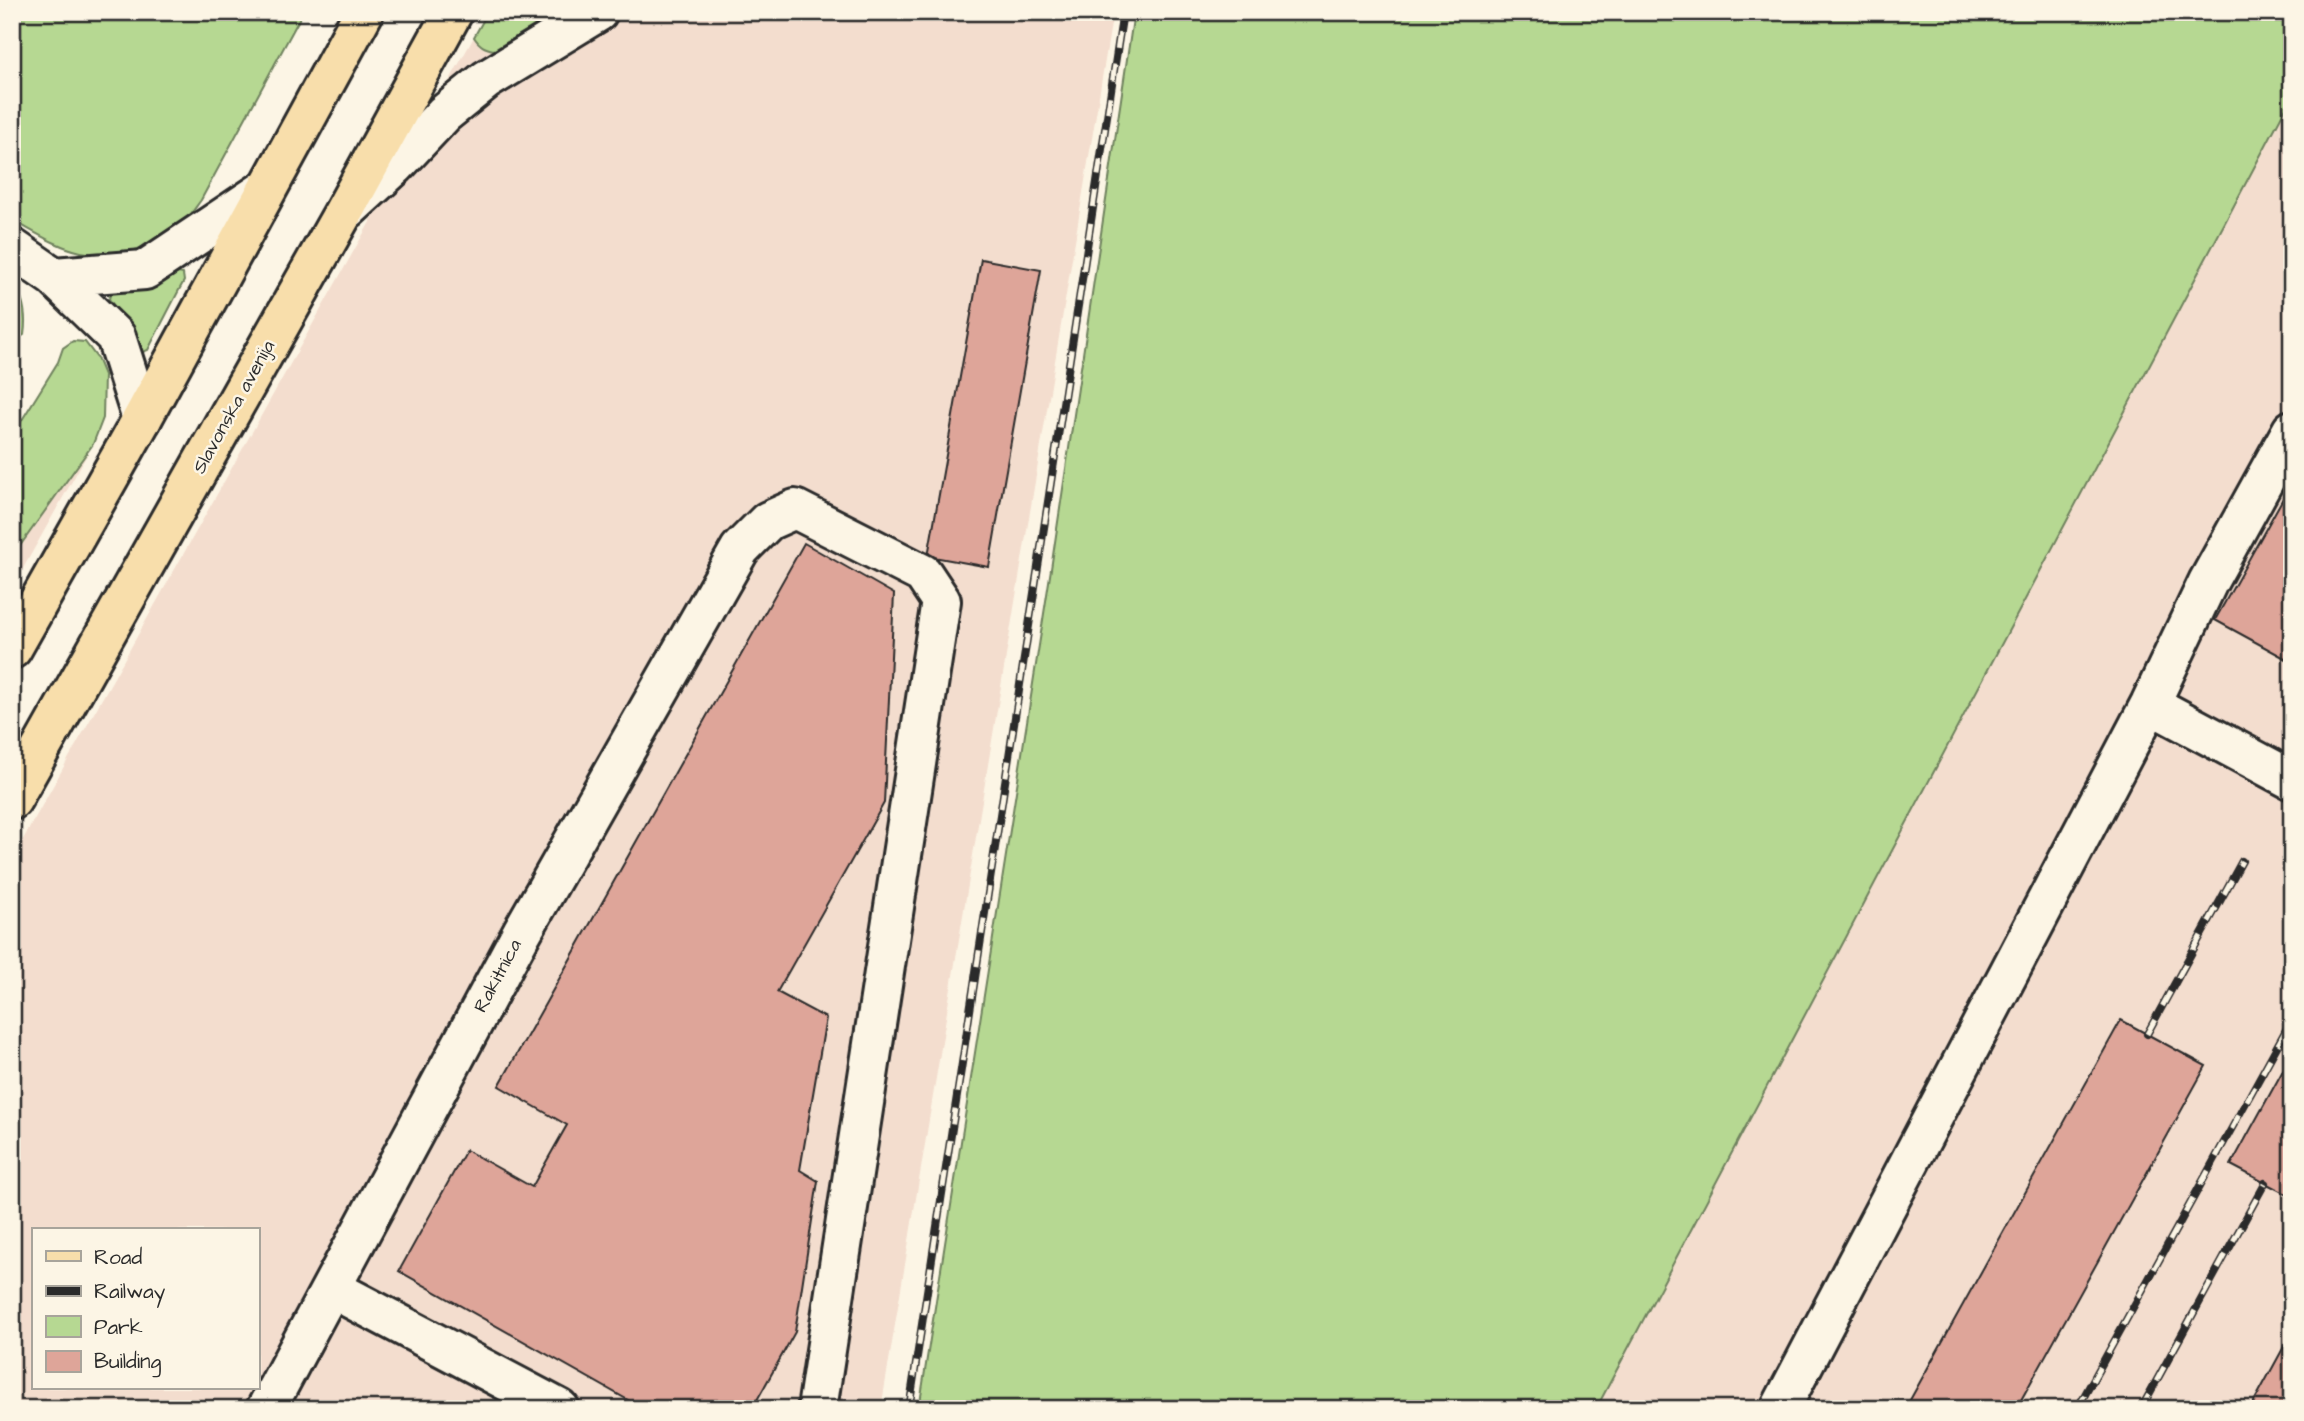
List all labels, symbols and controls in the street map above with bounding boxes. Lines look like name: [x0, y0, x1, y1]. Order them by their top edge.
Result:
street label: Slavonska avenija: [186, 335, 282, 479]
street label: Rakitnica: [467, 934, 529, 1017]
legend: [32, 1228, 259, 1390]
text: Road: [94, 1243, 142, 1272]
text: Railway: [94, 1277, 166, 1308]
text: Park: [94, 1313, 143, 1342]
text: Building: [94, 1347, 162, 1378]

